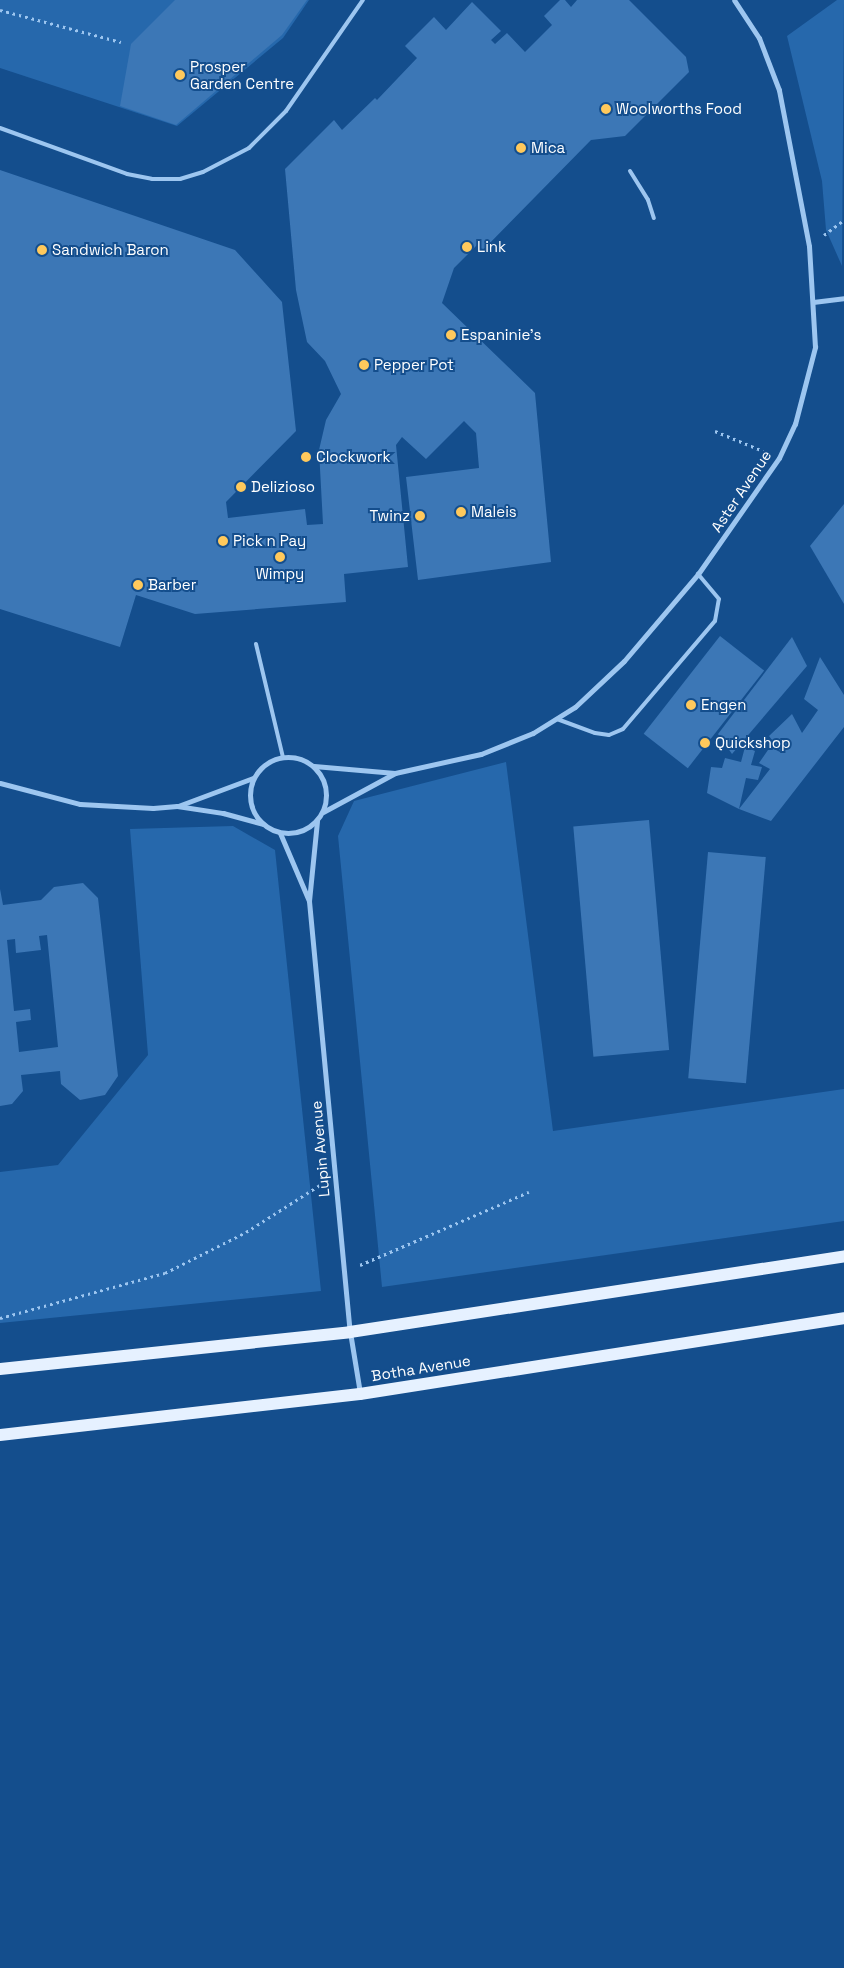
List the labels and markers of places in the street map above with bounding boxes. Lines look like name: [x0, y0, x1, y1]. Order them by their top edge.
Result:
place label: Prosper Garden Centre: [190, 57, 294, 92]
marker: Prosper Garden Centre: [174, 69, 186, 81]
place label: Woolworths Food: [616, 100, 742, 118]
marker: Woolworths Food: [600, 103, 612, 115]
place label: Mica: [531, 139, 565, 157]
marker: Mica: [515, 142, 527, 154]
place label: Link: [477, 238, 506, 256]
place label: Sandwich Baron: [52, 241, 169, 259]
marker: Link: [461, 241, 473, 253]
marker: Sandwich Baron: [36, 244, 48, 256]
place label: Espaninie's: [461, 326, 541, 344]
marker: Espaninie's: [445, 329, 457, 341]
place label: Pepper Pot: [374, 356, 454, 374]
marker: Pepper Pot: [358, 359, 370, 371]
place label: Clockwork: [316, 448, 390, 466]
marker: Clockwork: [300, 451, 312, 463]
place label: Delizioso: [251, 478, 315, 496]
marker: Delizioso: [235, 481, 247, 493]
place label: Maleis: [471, 503, 517, 521]
marker: Maleis: [455, 506, 467, 518]
place label: Twinz: [370, 507, 410, 525]
marker: Twinz: [414, 510, 426, 522]
place label: Pick n Pay: [233, 532, 306, 550]
marker: Pick n Pay: [217, 535, 229, 547]
marker: Wimpy: [274, 551, 286, 563]
place label: Wimpy: [256, 565, 304, 583]
place label: Barber: [148, 576, 196, 594]
marker: Barber: [132, 579, 144, 591]
place label: Engen: [701, 696, 746, 714]
marker: Engen: [685, 699, 697, 711]
place label: Quickshop: [715, 734, 791, 752]
marker: Quickshop: [699, 737, 711, 749]

